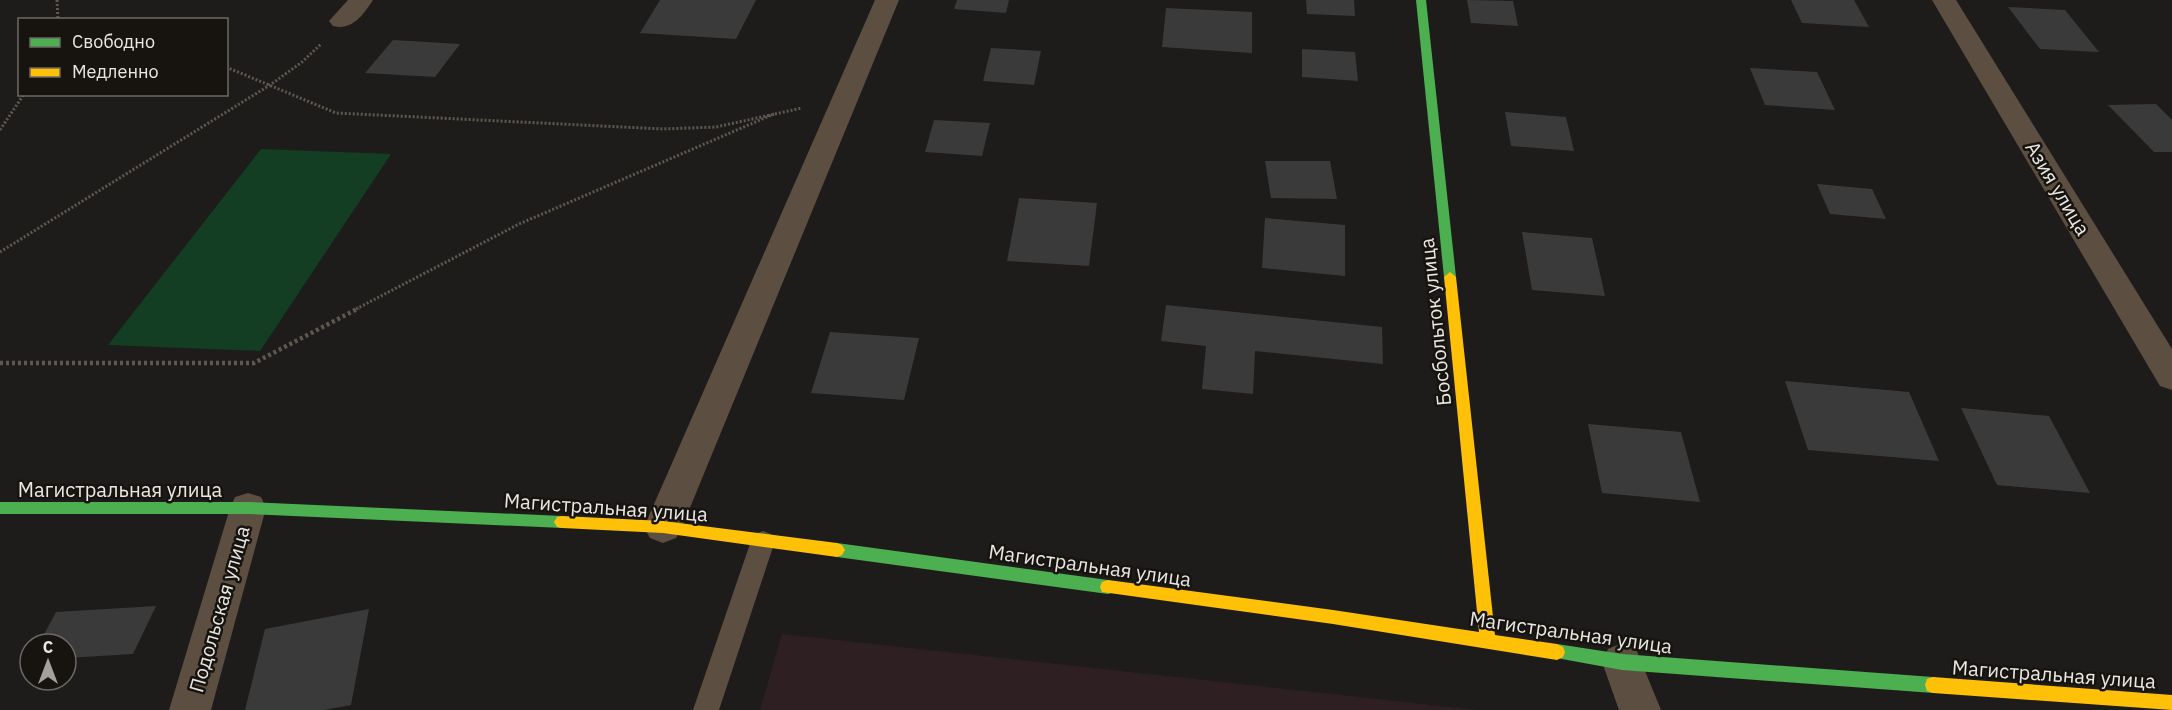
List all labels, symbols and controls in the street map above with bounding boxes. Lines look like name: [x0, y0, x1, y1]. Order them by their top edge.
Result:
legend: [18, 18, 228, 96]
text: Свободно: [72, 30, 155, 53]
text: Медленно: [72, 60, 159, 83]
street label: Азия улица: [2019, 136, 2097, 240]
street label: Босбольток улица: [1413, 237, 1457, 407]
street label: Магистральная улица: [18, 476, 223, 503]
street label: Магистральная улица: [503, 486, 709, 528]
street label: Подольская улица: [182, 522, 256, 695]
street label: Магистральная улица: [987, 537, 1193, 593]
street label: Магистральная улица: [1468, 604, 1674, 660]
north arrow: [18, 632, 78, 692]
text: С: [43, 637, 53, 657]
street label: Магистральная улица: [1951, 653, 2157, 695]

